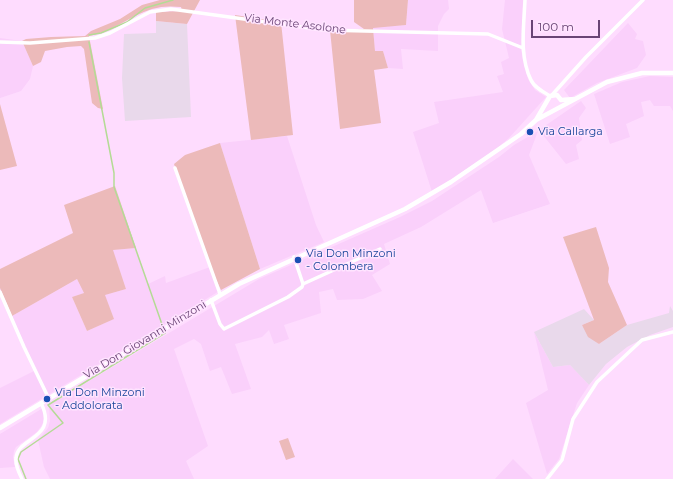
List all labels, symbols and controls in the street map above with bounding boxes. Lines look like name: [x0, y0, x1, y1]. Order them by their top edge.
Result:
street label: Via Monte Asolone: [243, 11, 347, 37]
scale bar: [533, 12, 602, 38]
text: 100 m: [538, 19, 574, 34]
place label: Via Callarga: [538, 125, 603, 139]
marker: Via Callarga: [525, 127, 535, 137]
place label: Via Don Minzoni - Colombera: [306, 247, 396, 273]
marker: Via Don Minzoni - Colombera: [293, 255, 303, 265]
street label: Via Don Giovanni Minzoni: [81, 298, 209, 382]
place label: Via Don Minzoni - Addolorata: [55, 386, 145, 412]
marker: Via Don Minzoni - Addolorata: [42, 394, 52, 404]

